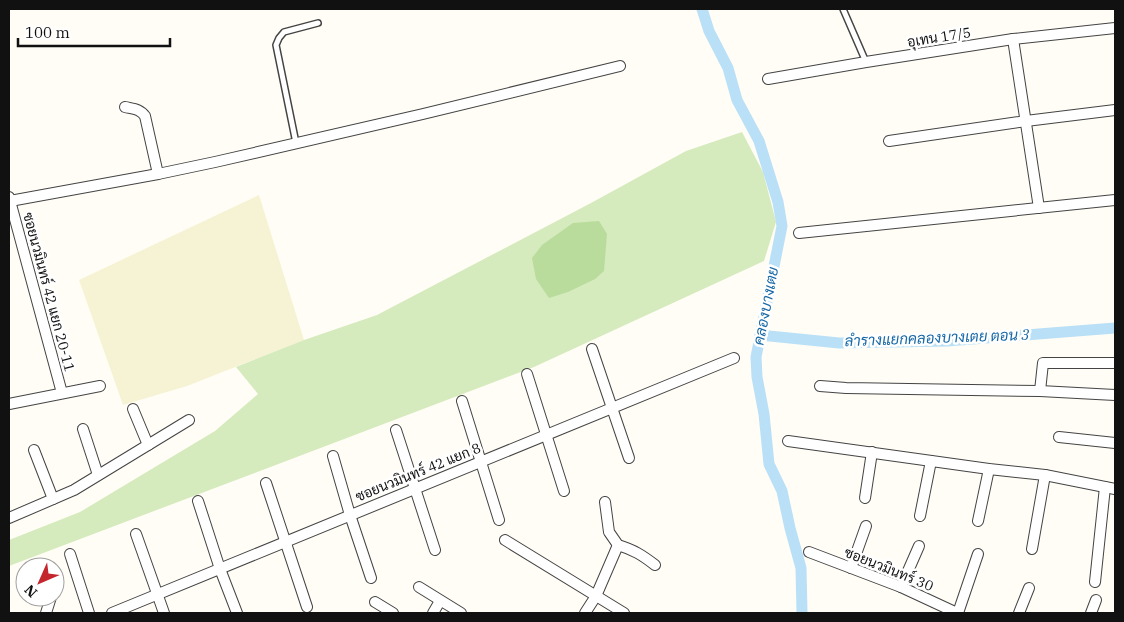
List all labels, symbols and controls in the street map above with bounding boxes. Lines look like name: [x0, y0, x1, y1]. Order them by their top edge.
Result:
scale bar: [18, 15, 170, 47]
text: 100 m: [25, 23, 70, 42]
street label: อุเทน 17/5: [906, 23, 972, 52]
street label: ซอยนวมินทร์ 42 แยก 20-11: [19, 210, 79, 374]
water label: คลองบางเตย: [749, 265, 782, 347]
water label: ลำรางแยกคลองบางเตย ตอน 3: [844, 325, 1030, 350]
street label: ซอยนวมินทร์ 42 แยก 8: [353, 439, 483, 505]
street label: ซอยนวมินทร์ 30: [842, 543, 936, 595]
north arrow: [15, 557, 65, 607]
text: N: [21, 581, 41, 601]

